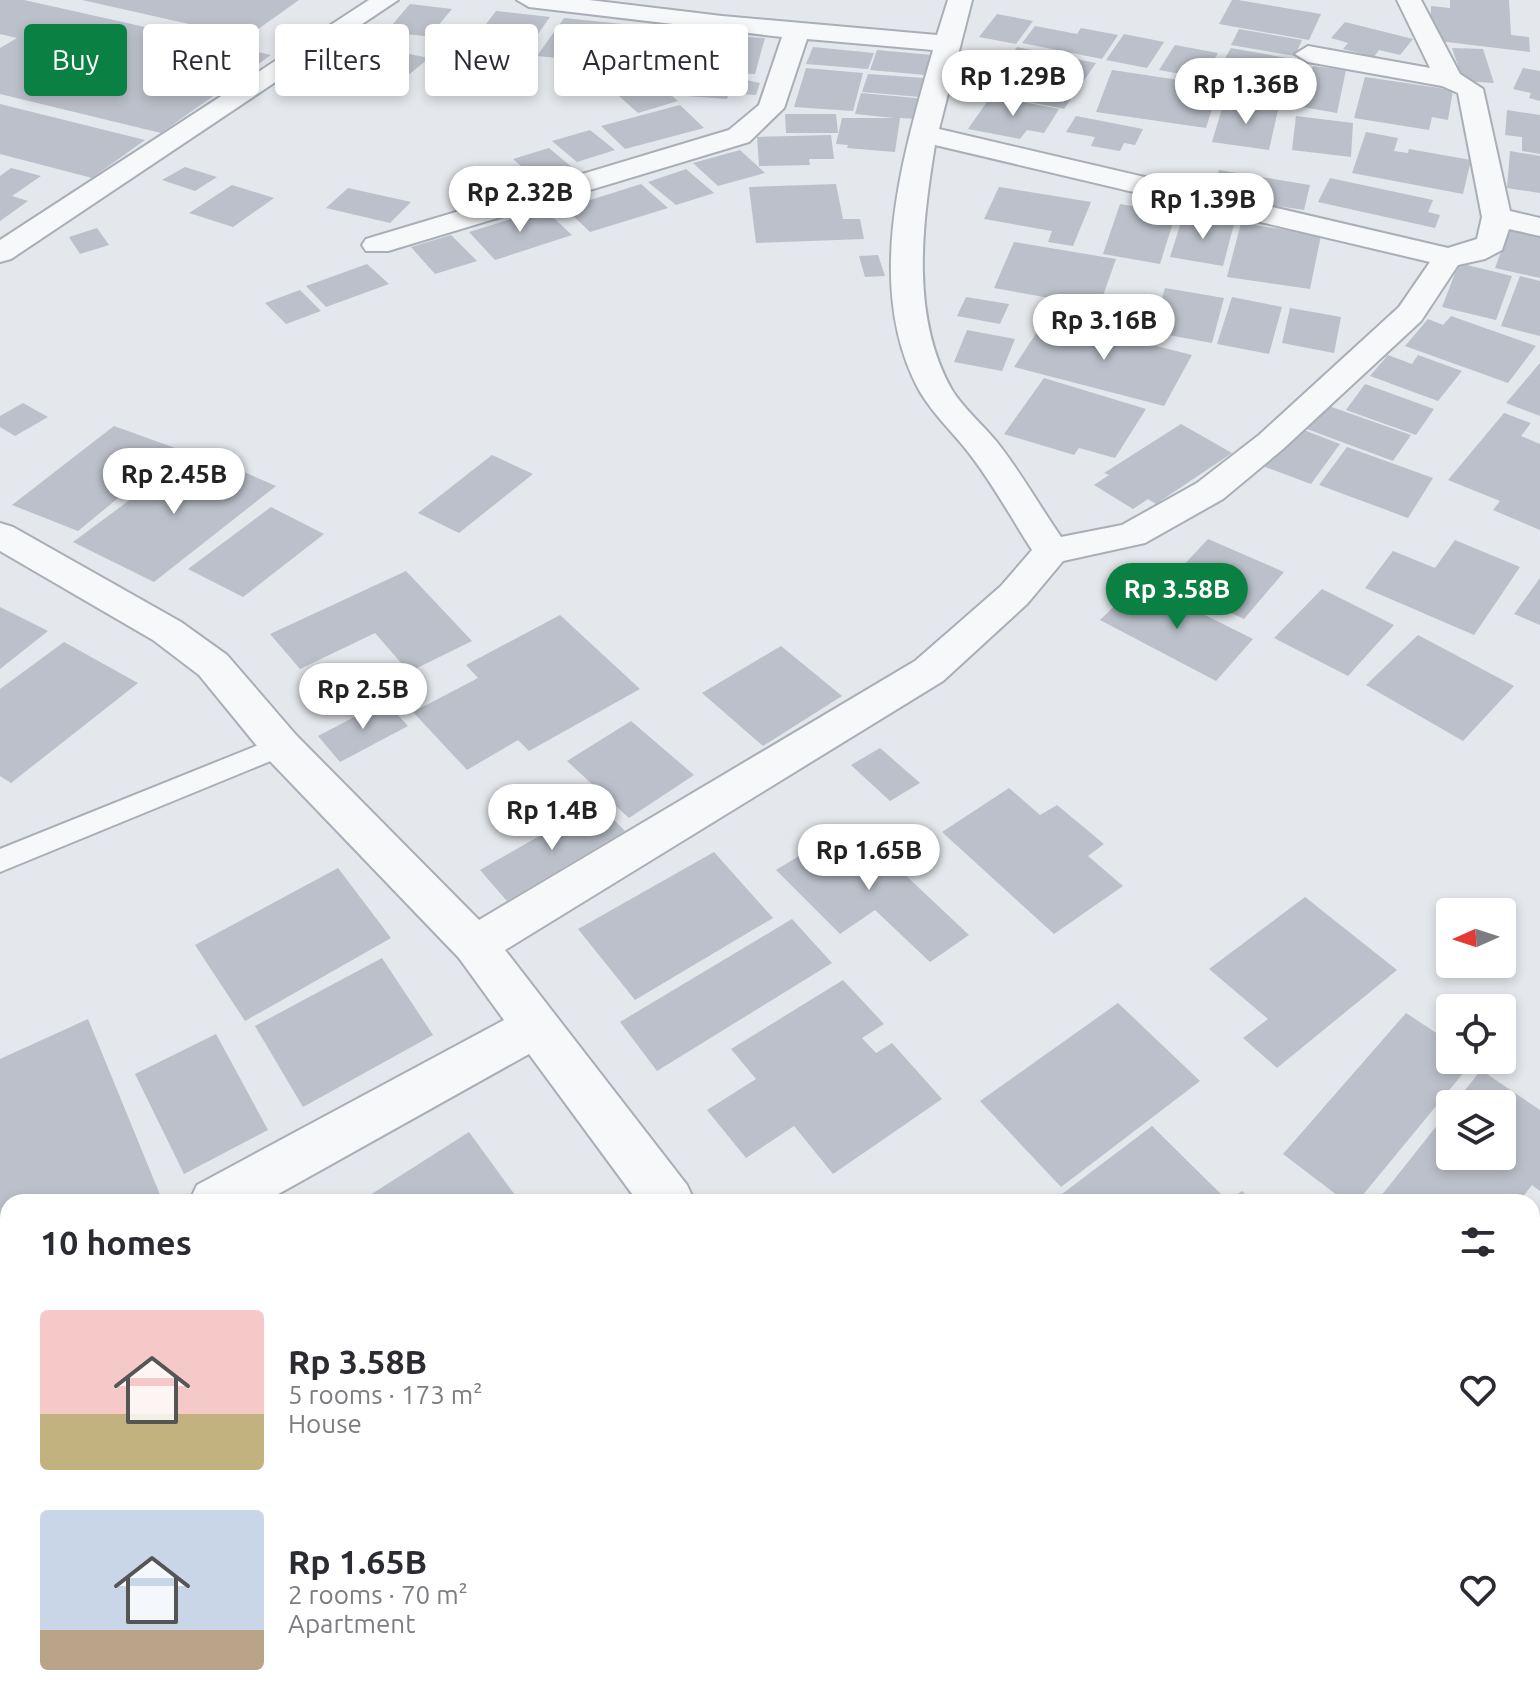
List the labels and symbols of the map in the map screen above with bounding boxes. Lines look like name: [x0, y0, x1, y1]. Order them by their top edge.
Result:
pin: Rp 1.29B: [930, 50, 1096, 118]
pin: Rp 1.36B: [1163, 58, 1329, 126]
pin: Rp 2.32B: [437, 166, 603, 234]
pin: Rp 1.39B: [1120, 173, 1286, 241]
pin: Rp 3.16B: [1021, 294, 1187, 362]
pin: Rp 2.45B: [91, 448, 257, 516]
pin: Rp 3.58B: [1094, 563, 1260, 631]
pin: Rp 2.5B: [289, 663, 437, 731]
pin: Rp 1.4B: [478, 784, 626, 852]
pin: Rp 1.65B: [786, 824, 952, 892]
north arrow: [1436, 898, 1516, 978]

